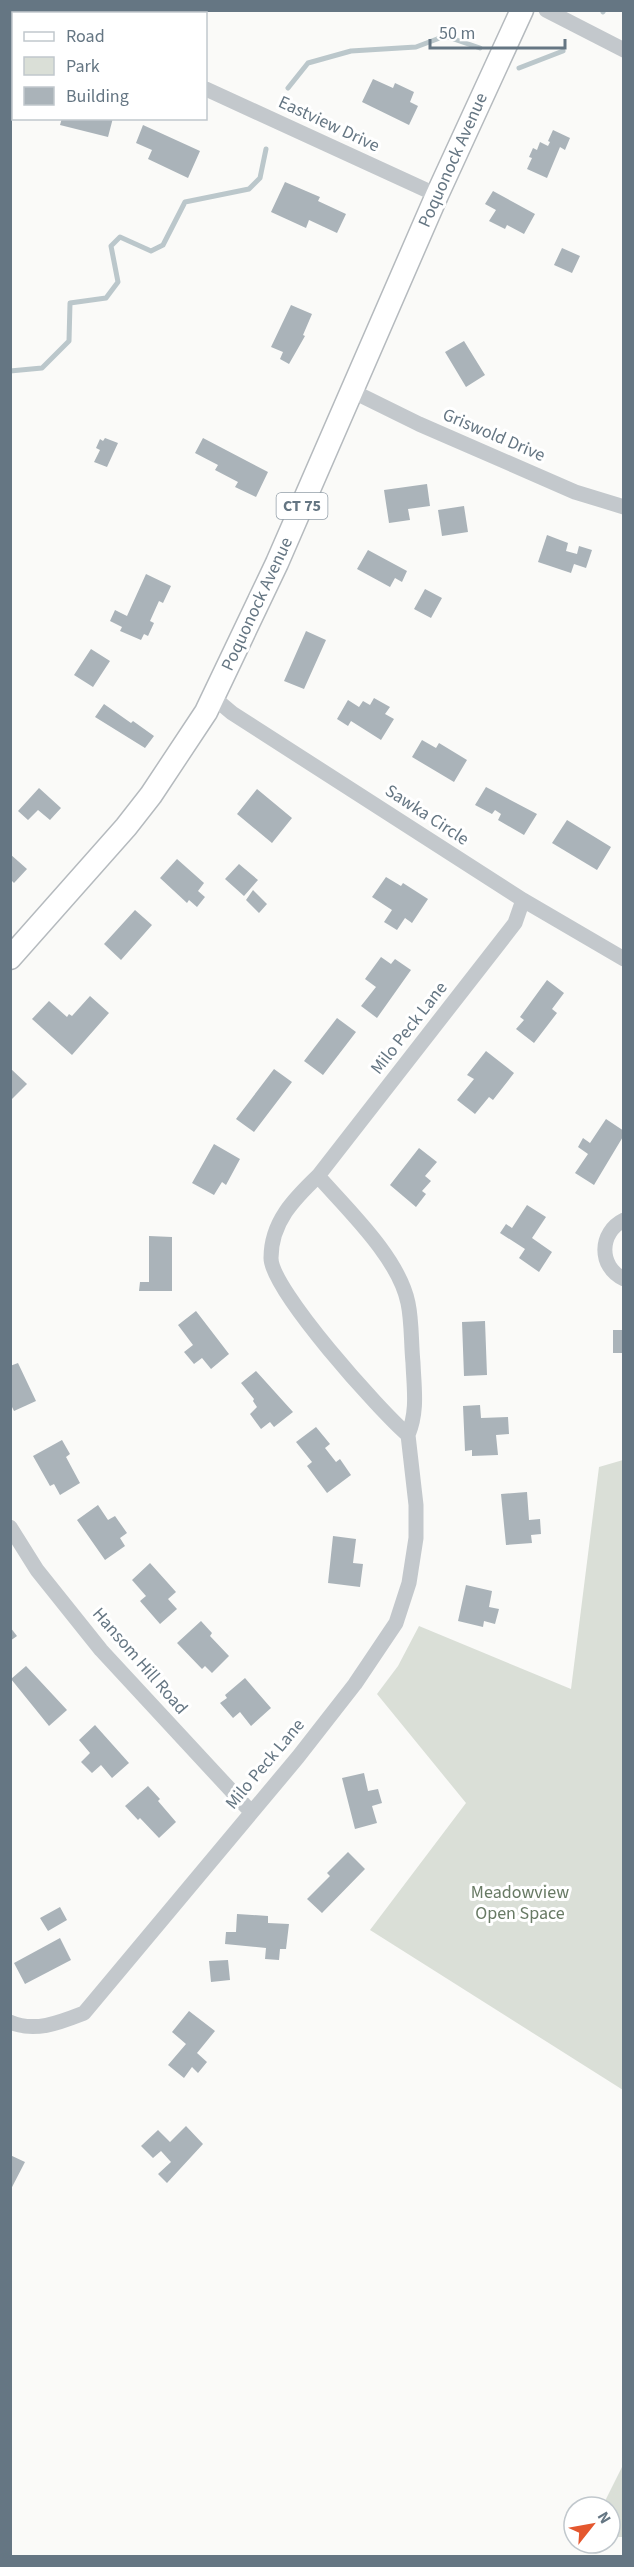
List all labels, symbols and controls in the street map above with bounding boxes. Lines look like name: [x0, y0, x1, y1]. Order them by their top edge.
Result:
legend: [12, 12, 207, 120]
scale bar: [430, 12, 565, 50]
text: 50 m: [439, 21, 475, 46]
text: Road: [66, 24, 105, 49]
text: Park: [66, 54, 100, 79]
text: Building: [66, 84, 129, 109]
street label: Poquonock Avenue: [412, 89, 494, 231]
street label: Eastview Drive: [274, 90, 384, 158]
street label: Griswold Drive: [439, 402, 549, 468]
road number: CT 75: [276, 493, 328, 519]
street label: Poquonock Avenue: [215, 533, 299, 675]
street label: Sawka Circle: [380, 779, 474, 852]
street label: Milo Peck Lane: [365, 976, 453, 1080]
street label: Hansom Hill Road: [87, 1602, 193, 1720]
street label: Milo Peck Lane: [220, 1713, 310, 1815]
park label: Meadowview Open Space: [471, 1880, 569, 1926]
north arrow: [562, 2495, 622, 2555]
text: N: [592, 2508, 616, 2528]

